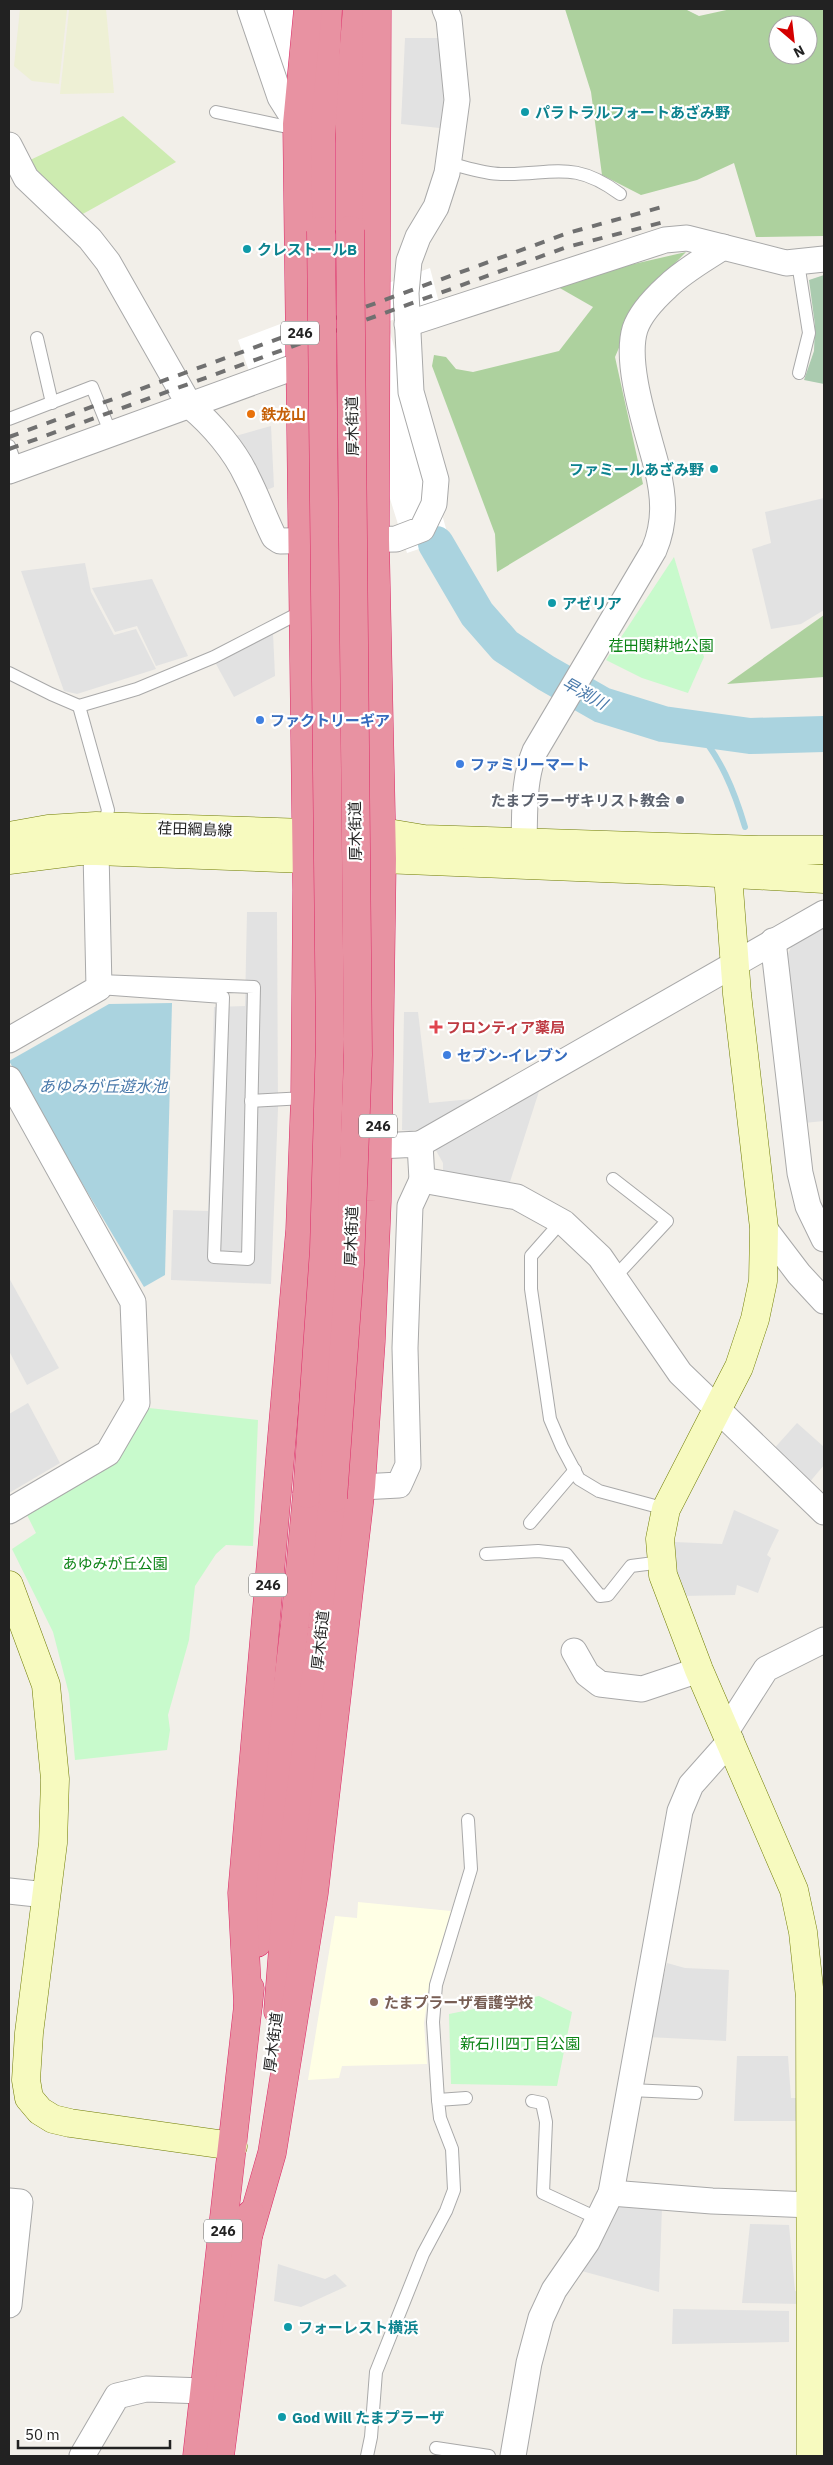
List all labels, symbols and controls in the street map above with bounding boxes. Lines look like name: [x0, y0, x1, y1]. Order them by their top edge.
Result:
north arrow: [768, 15, 818, 65]
text: N: [790, 41, 808, 62]
place label: パラトラルフォートあざみ野: [535, 103, 730, 122]
marker: パラトラルフォートあざみ野: [519, 106, 531, 118]
place label: クレストールB: [257, 240, 357, 259]
marker: クレストールB: [241, 243, 253, 255]
road number: 246: [281, 322, 319, 344]
street label: 厚木街道: [342, 396, 362, 456]
place label: 鉄龙山: [261, 405, 306, 424]
marker: 鉄龙山: [245, 408, 257, 420]
place label: ファミールあざみ野: [569, 460, 704, 479]
marker: ファミールあざみ野: [708, 463, 720, 475]
place label: アゼリア: [562, 594, 622, 613]
marker: アゼリア: [546, 597, 558, 609]
park label: 荏田関耕地公園: [608, 636, 714, 655]
water label: 早渕川: [559, 673, 613, 714]
place label: ファクトリーギア: [270, 711, 390, 730]
marker: ファクトリーギア: [254, 714, 266, 726]
place label: ファミリーマート: [470, 755, 590, 774]
marker: ファミリーマート: [454, 758, 466, 770]
place label: たまプラーザキリスト教会: [491, 791, 670, 810]
marker: たまプラーザキリスト教会: [674, 794, 686, 806]
street label: 厚木街道: [345, 801, 365, 861]
street label: 荏田綱島線: [157, 818, 233, 840]
place label: フロンティア薬局: [446, 1018, 565, 1037]
marker: フロンティア薬局: [430, 1021, 442, 1033]
place label: セブン-イレブン: [457, 1046, 568, 1065]
marker: セブン-イレブン: [441, 1049, 453, 1061]
water label: あゆみが丘遊水池: [39, 1076, 169, 1096]
road number: 246: [359, 1114, 397, 1138]
street label: 厚木街道: [340, 1206, 362, 1266]
park label: あゆみが丘公園: [62, 1554, 168, 1573]
road number: 246: [249, 1574, 287, 1596]
street label: 厚木街道: [307, 1609, 333, 1671]
place label: たまプラーザ看護学校: [384, 1993, 533, 2012]
marker: たまプラーザ看護学校: [368, 1996, 380, 2008]
street label: 厚木街道: [260, 2011, 286, 2073]
park label: 新石川四丁目公園: [460, 2034, 580, 2053]
road number: 246: [204, 2220, 242, 2242]
place label: フォーレスト横浜: [298, 2318, 419, 2337]
marker: フォーレスト横浜: [282, 2321, 294, 2333]
place label: God Will たまプラーザ: [292, 2408, 445, 2427]
marker: God Will たまプラーザ: [276, 2411, 288, 2423]
scale bar: [18, 2418, 170, 2450]
text: 50 m: [25, 2425, 60, 2444]

